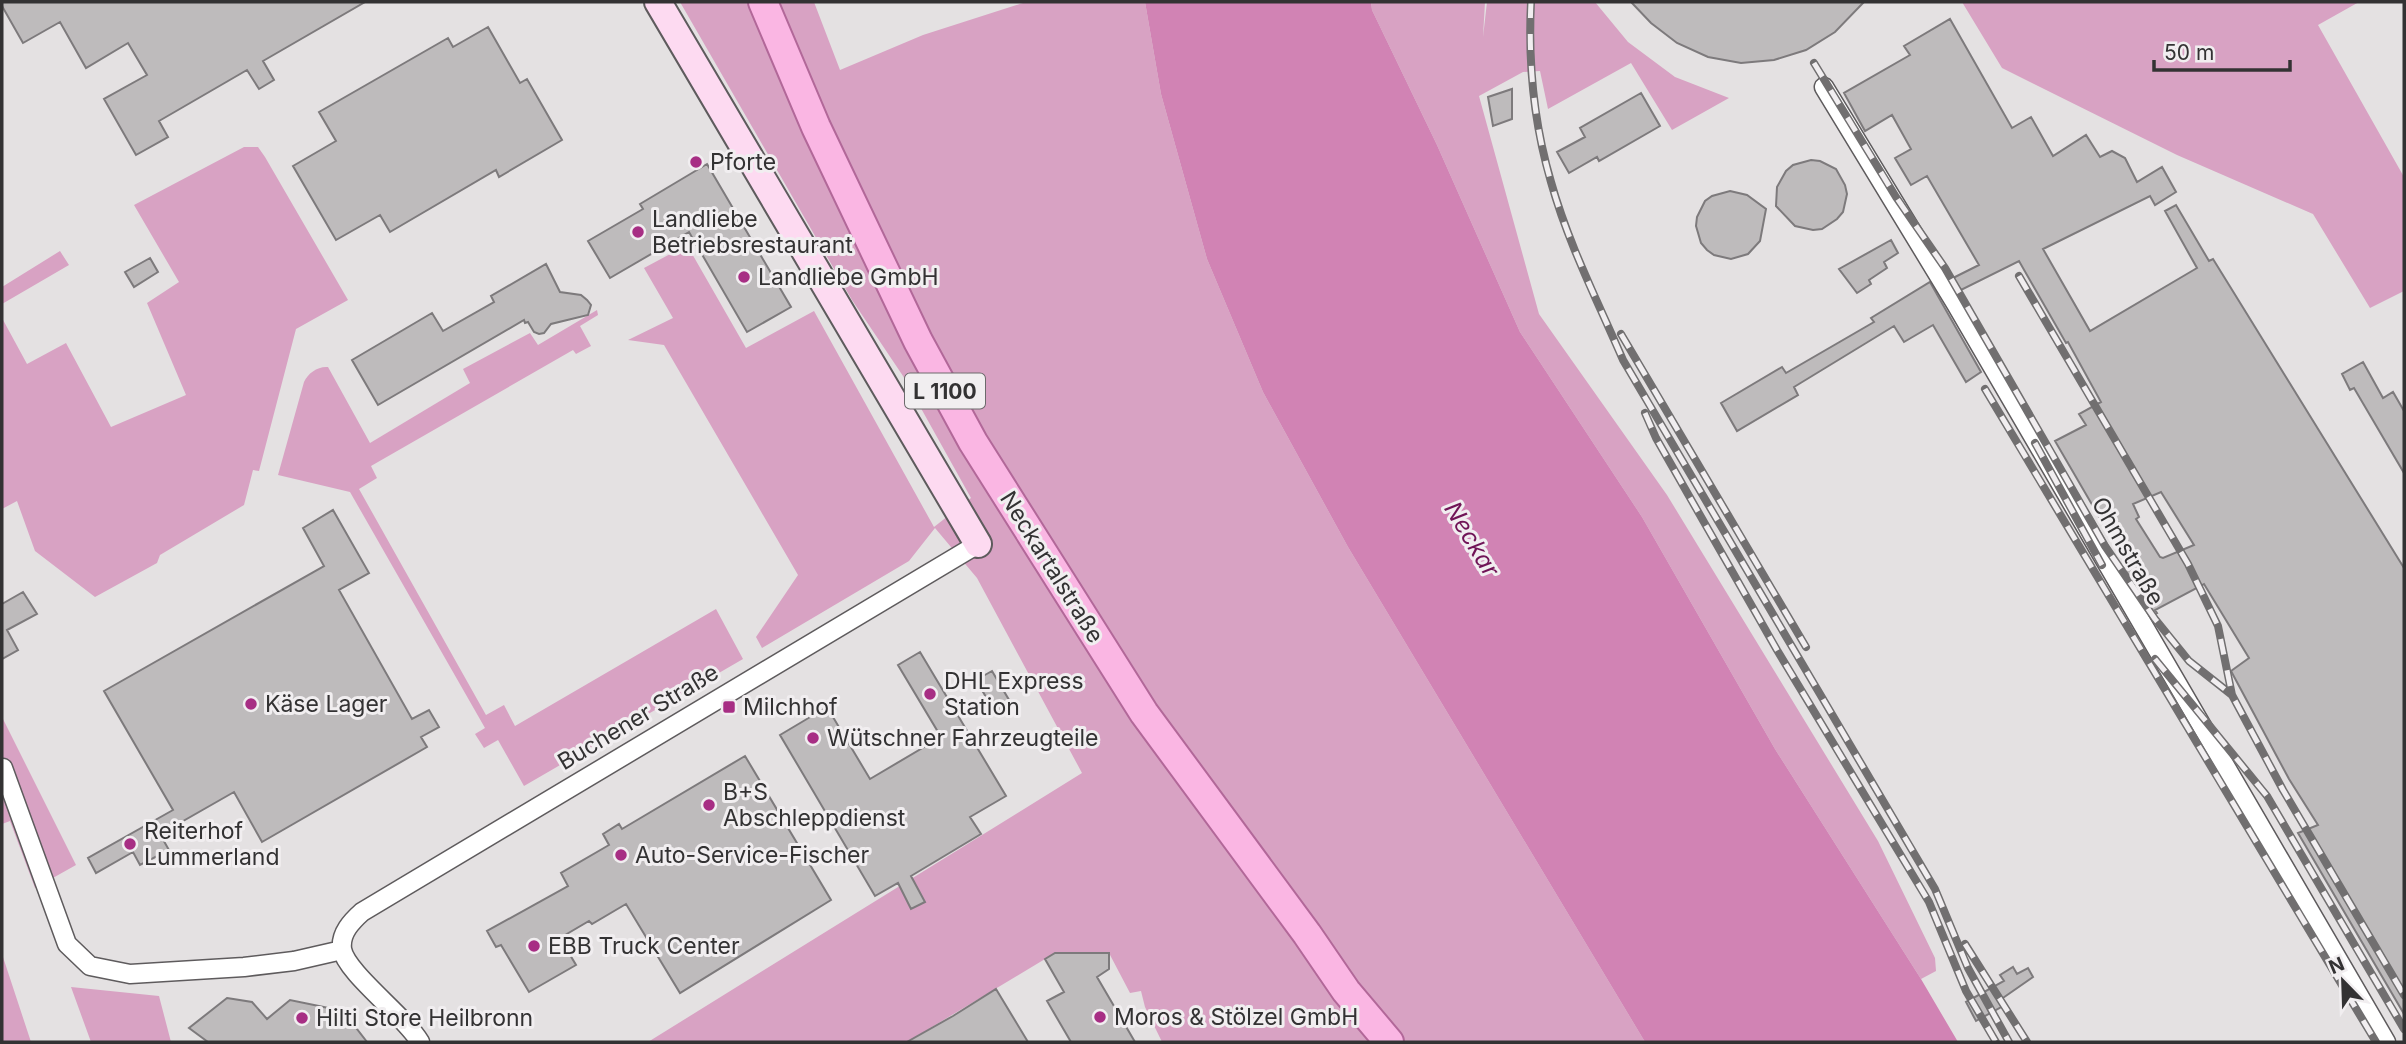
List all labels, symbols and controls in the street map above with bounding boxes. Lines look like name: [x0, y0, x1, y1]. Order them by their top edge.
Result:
scale bar: [2154, 28, 2290, 72]
text: 50 m: [2164, 40, 2214, 65]
place label: Pforte: [710, 148, 776, 176]
marker: Pforte: [688, 154, 704, 170]
place label: Landliebe Betriebsrestaurant: [652, 205, 853, 259]
marker: Landliebe Betriebsrestaurant: [630, 224, 646, 240]
place label: Landliebe GmbH: [758, 263, 939, 291]
marker: Landliebe GmbH: [736, 269, 752, 285]
road number: L 1100: [905, 374, 985, 408]
street label: Neckartalstraße: [994, 486, 1110, 648]
street label: Ohmstraße: [2086, 492, 2170, 610]
water label: Neckar: [1438, 496, 1506, 582]
street label: Buchener Straße: [553, 658, 723, 776]
place label: DHL Express Station: [944, 667, 1084, 721]
marker: DHL Express Station: [922, 686, 938, 702]
place label: Käse Lager: [265, 690, 388, 718]
place label: Milchhof: [743, 693, 838, 721]
marker: Käse Lager: [243, 696, 259, 712]
marker: Milchhof: [721, 699, 737, 715]
place label: Wütschner Fahrzeugteile: [827, 724, 1099, 752]
marker: Wütschner Fahrzeugteile: [805, 730, 821, 746]
place label: B+S Abschleppdienst: [723, 778, 906, 832]
marker: B+S Abschleppdienst: [701, 797, 717, 813]
place label: Reiterhof Lummerland: [144, 817, 279, 871]
marker: Reiterhof Lummerland: [122, 836, 138, 852]
place label: Auto-Service-Fischer: [635, 841, 869, 869]
marker: Auto-Service-Fischer: [613, 847, 629, 863]
place label: EBB Truck Center: [548, 932, 740, 960]
marker: EBB Truck Center: [526, 938, 542, 954]
north arrow: [2308, 946, 2378, 1016]
text: N: [2325, 952, 2348, 979]
place label: Moros & Stölzel GmbH: [1114, 1003, 1358, 1031]
place label: Hilti Store Heilbronn: [316, 1004, 533, 1032]
marker: Moros & Stölzel GmbH: [1092, 1009, 1108, 1025]
marker: Hilti Store Heilbronn: [294, 1010, 310, 1026]

